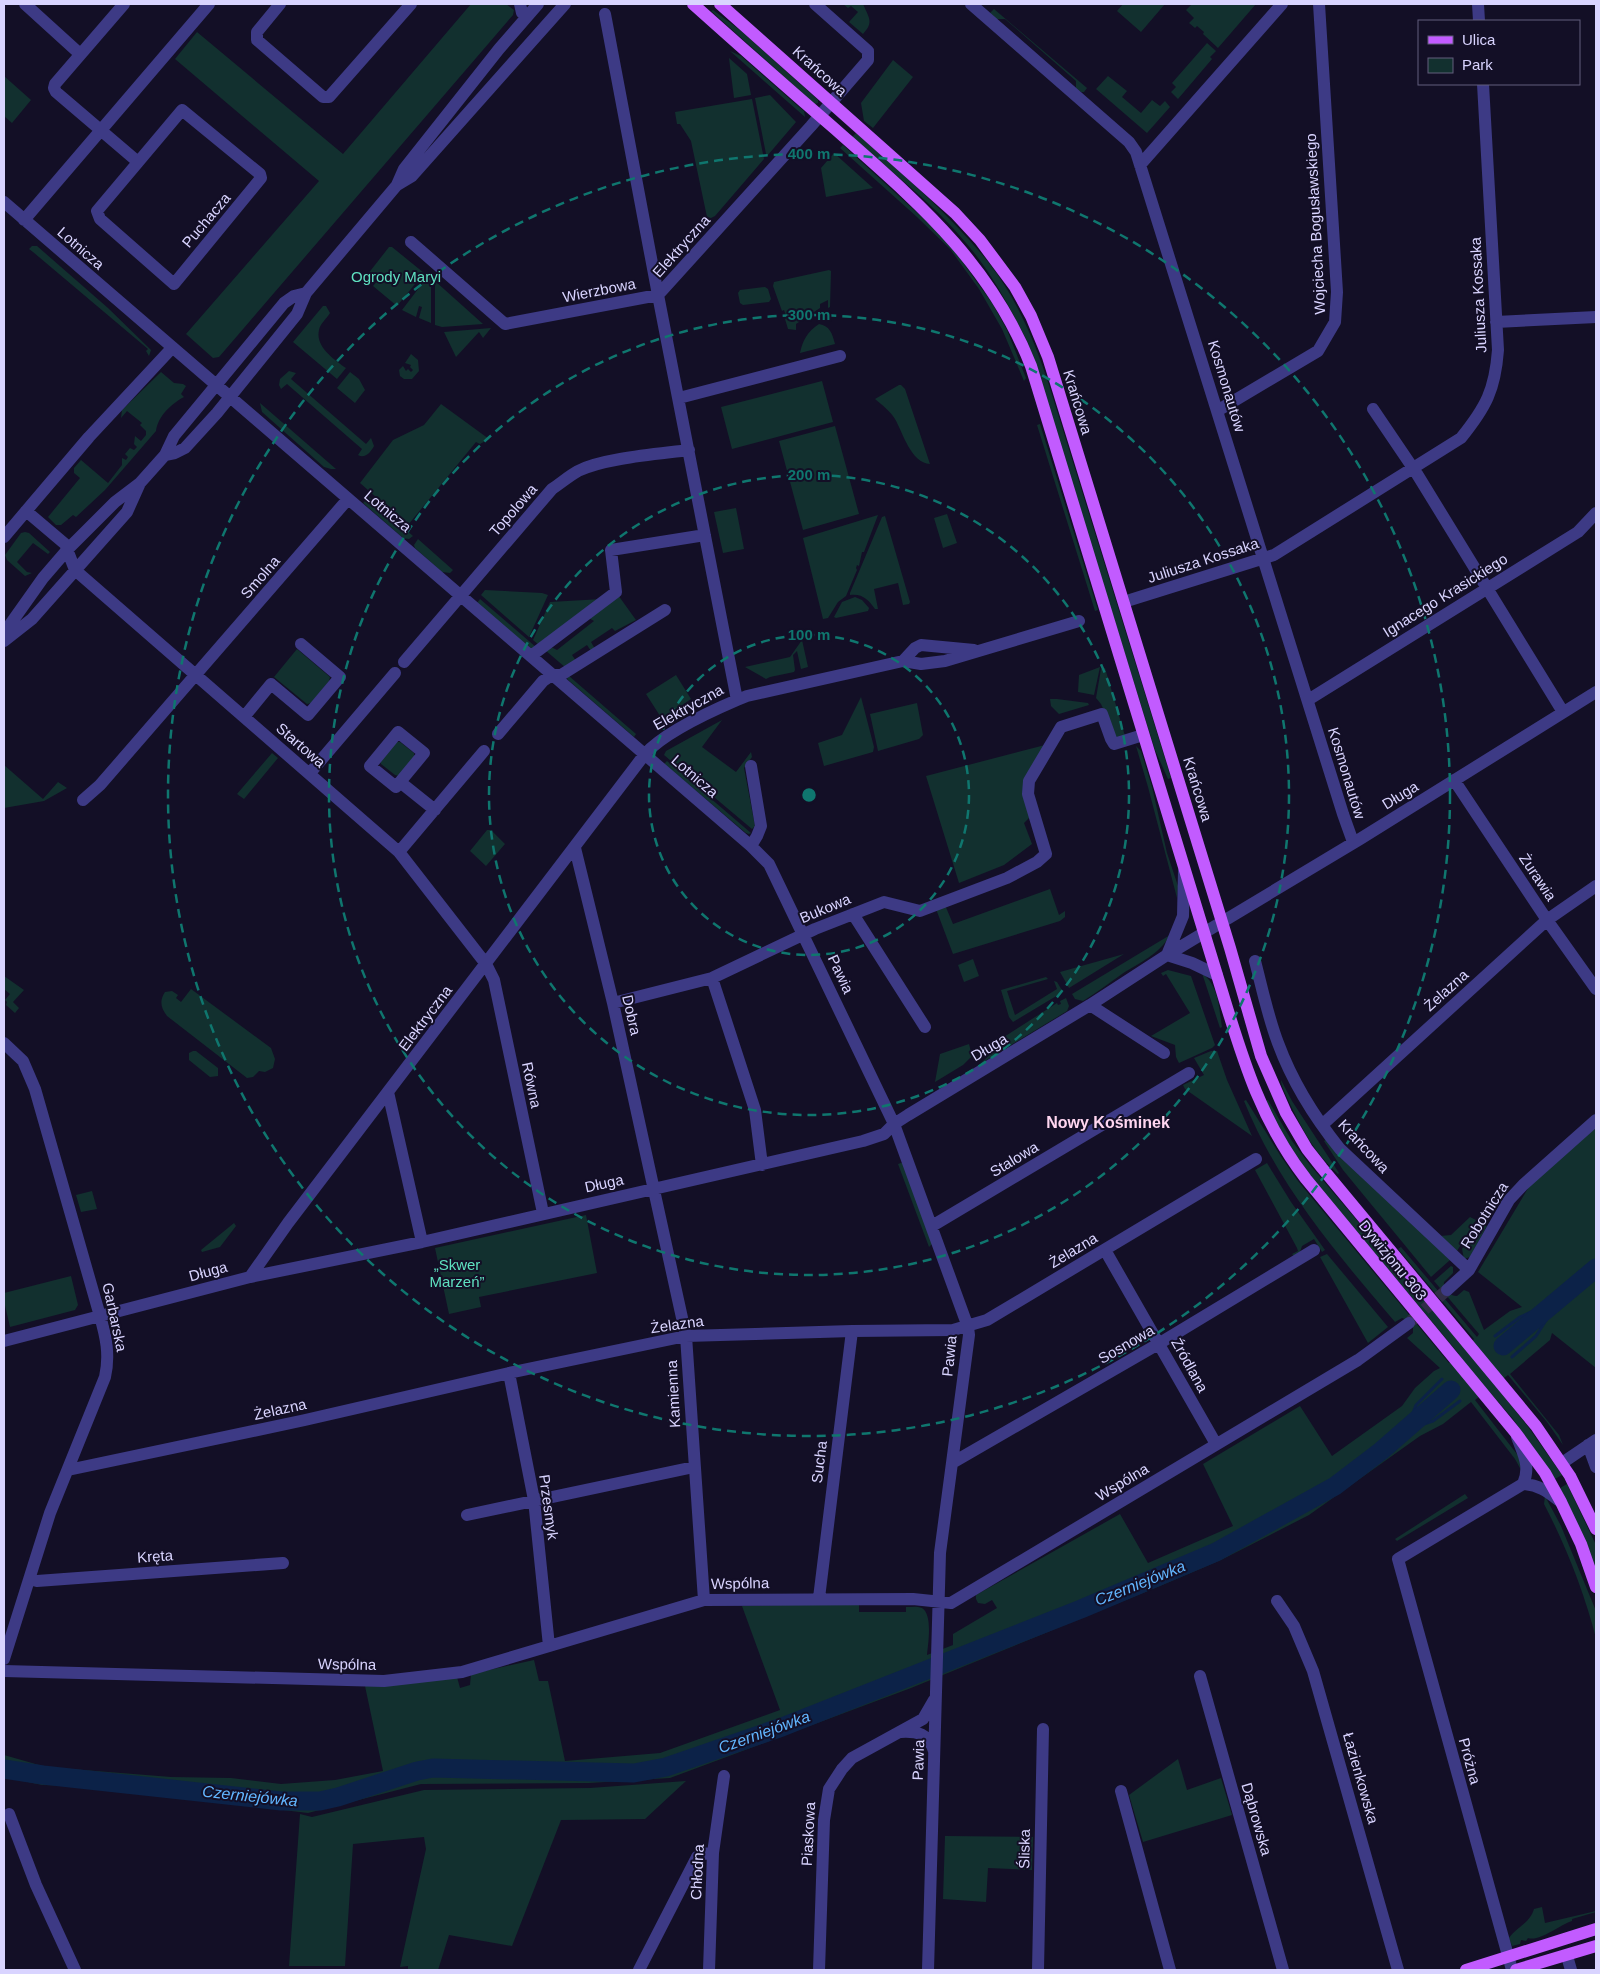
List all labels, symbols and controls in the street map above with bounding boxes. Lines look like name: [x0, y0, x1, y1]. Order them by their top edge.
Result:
legend: [1418, 20, 1580, 85]
text: Ulica: [1462, 31, 1496, 48]
street label: Krańcowa: [790, 42, 851, 100]
text: Park: [1462, 56, 1493, 73]
street label: Wojciecha Bogusławskiego: [1302, 133, 1328, 315]
text: 400 m: [788, 145, 830, 162]
street label: Puchacza: [178, 189, 234, 251]
street label: Elektryczna: [649, 211, 714, 280]
street label: Lotnicza: [54, 223, 108, 273]
street label: Juliusza Kossaka: [1466, 236, 1490, 353]
park label: Ogrody Maryi: [351, 268, 441, 285]
street label: Wierzbowa: [561, 274, 638, 305]
text: 300 m: [788, 306, 830, 323]
street label: Kosmonautów: [1205, 338, 1249, 434]
street label: Krańcowa: [1060, 368, 1096, 437]
text: 200 m: [788, 466, 830, 483]
street label: Topolowa: [486, 480, 541, 539]
street label: Lotnicza: [361, 487, 415, 536]
street label: Juliusza Kossaka: [1145, 534, 1261, 586]
street label: Ignacego Krasickiego: [1380, 550, 1510, 640]
street label: Smolna: [237, 552, 284, 602]
text: 100 m: [788, 626, 830, 643]
street label: Elektryczna: [650, 680, 727, 733]
street label: Startowa: [273, 719, 329, 771]
street label: Kosmonautów: [1325, 725, 1369, 821]
street label: Lotnicza: [668, 751, 722, 801]
street label: Krańcowa: [1180, 755, 1216, 824]
street label: Długa: [1379, 777, 1422, 813]
centre of rings: [800, 786, 818, 804]
street label: Żurawia: [1516, 850, 1560, 904]
street label: Bukowa: [797, 889, 853, 926]
street label: Pawia: [825, 952, 858, 997]
street label: Żelazna: [1420, 965, 1472, 1014]
street label: Elektryczna: [395, 981, 456, 1054]
street label: Dobra: [619, 993, 645, 1037]
street label: Długa: [968, 1029, 1011, 1064]
street label: Równa: [519, 1060, 545, 1110]
district label: Nowy Kośminek: [1046, 1114, 1170, 1131]
street label: Krańcowa: [1335, 1116, 1393, 1177]
street label: Stalowa: [987, 1138, 1042, 1180]
street label: Długa: [583, 1170, 626, 1195]
street label: Robotnicza: [1457, 1178, 1511, 1251]
street label: Dywizjonu 303: [1356, 1217, 1430, 1303]
street label: Żelazna: [1046, 1229, 1101, 1271]
park label: „Skwer Marzeń”: [429, 1256, 485, 1290]
street label: Długa: [187, 1258, 230, 1284]
street label: Garbarska: [99, 1281, 131, 1354]
street label: Żelazna: [649, 1312, 705, 1336]
street label: Sosnowa: [1095, 1321, 1158, 1367]
street label: Pawia: [938, 1334, 960, 1377]
street label: Źródlana: [1168, 1335, 1212, 1396]
street label: Kamienna: [663, 1359, 683, 1428]
street label: Żelazna: [252, 1395, 309, 1423]
street label: Sucha: [808, 1439, 830, 1484]
street label: Wspólna: [1093, 1459, 1152, 1504]
street label: Przesmyk: [536, 1473, 562, 1541]
street label: Kręta: [137, 1546, 174, 1566]
water label: Czerniejówka: [1092, 1557, 1188, 1609]
street label: Wspólna: [711, 1574, 770, 1592]
street label: Wspólna: [318, 1655, 377, 1673]
water label: Czerniejówka: [716, 1708, 812, 1756]
street label: Łazienkowska: [1340, 1730, 1382, 1826]
street label: Próżna: [1456, 1736, 1485, 1787]
street label: Pawia: [909, 1739, 927, 1781]
street label: Dąbrowska: [1238, 1781, 1276, 1858]
water label: Czerniejówka: [201, 1783, 299, 1809]
street label: Piaskowa: [798, 1801, 818, 1867]
street label: Śliska: [1015, 1828, 1033, 1869]
street label: Chłodna: [687, 1843, 707, 1900]

